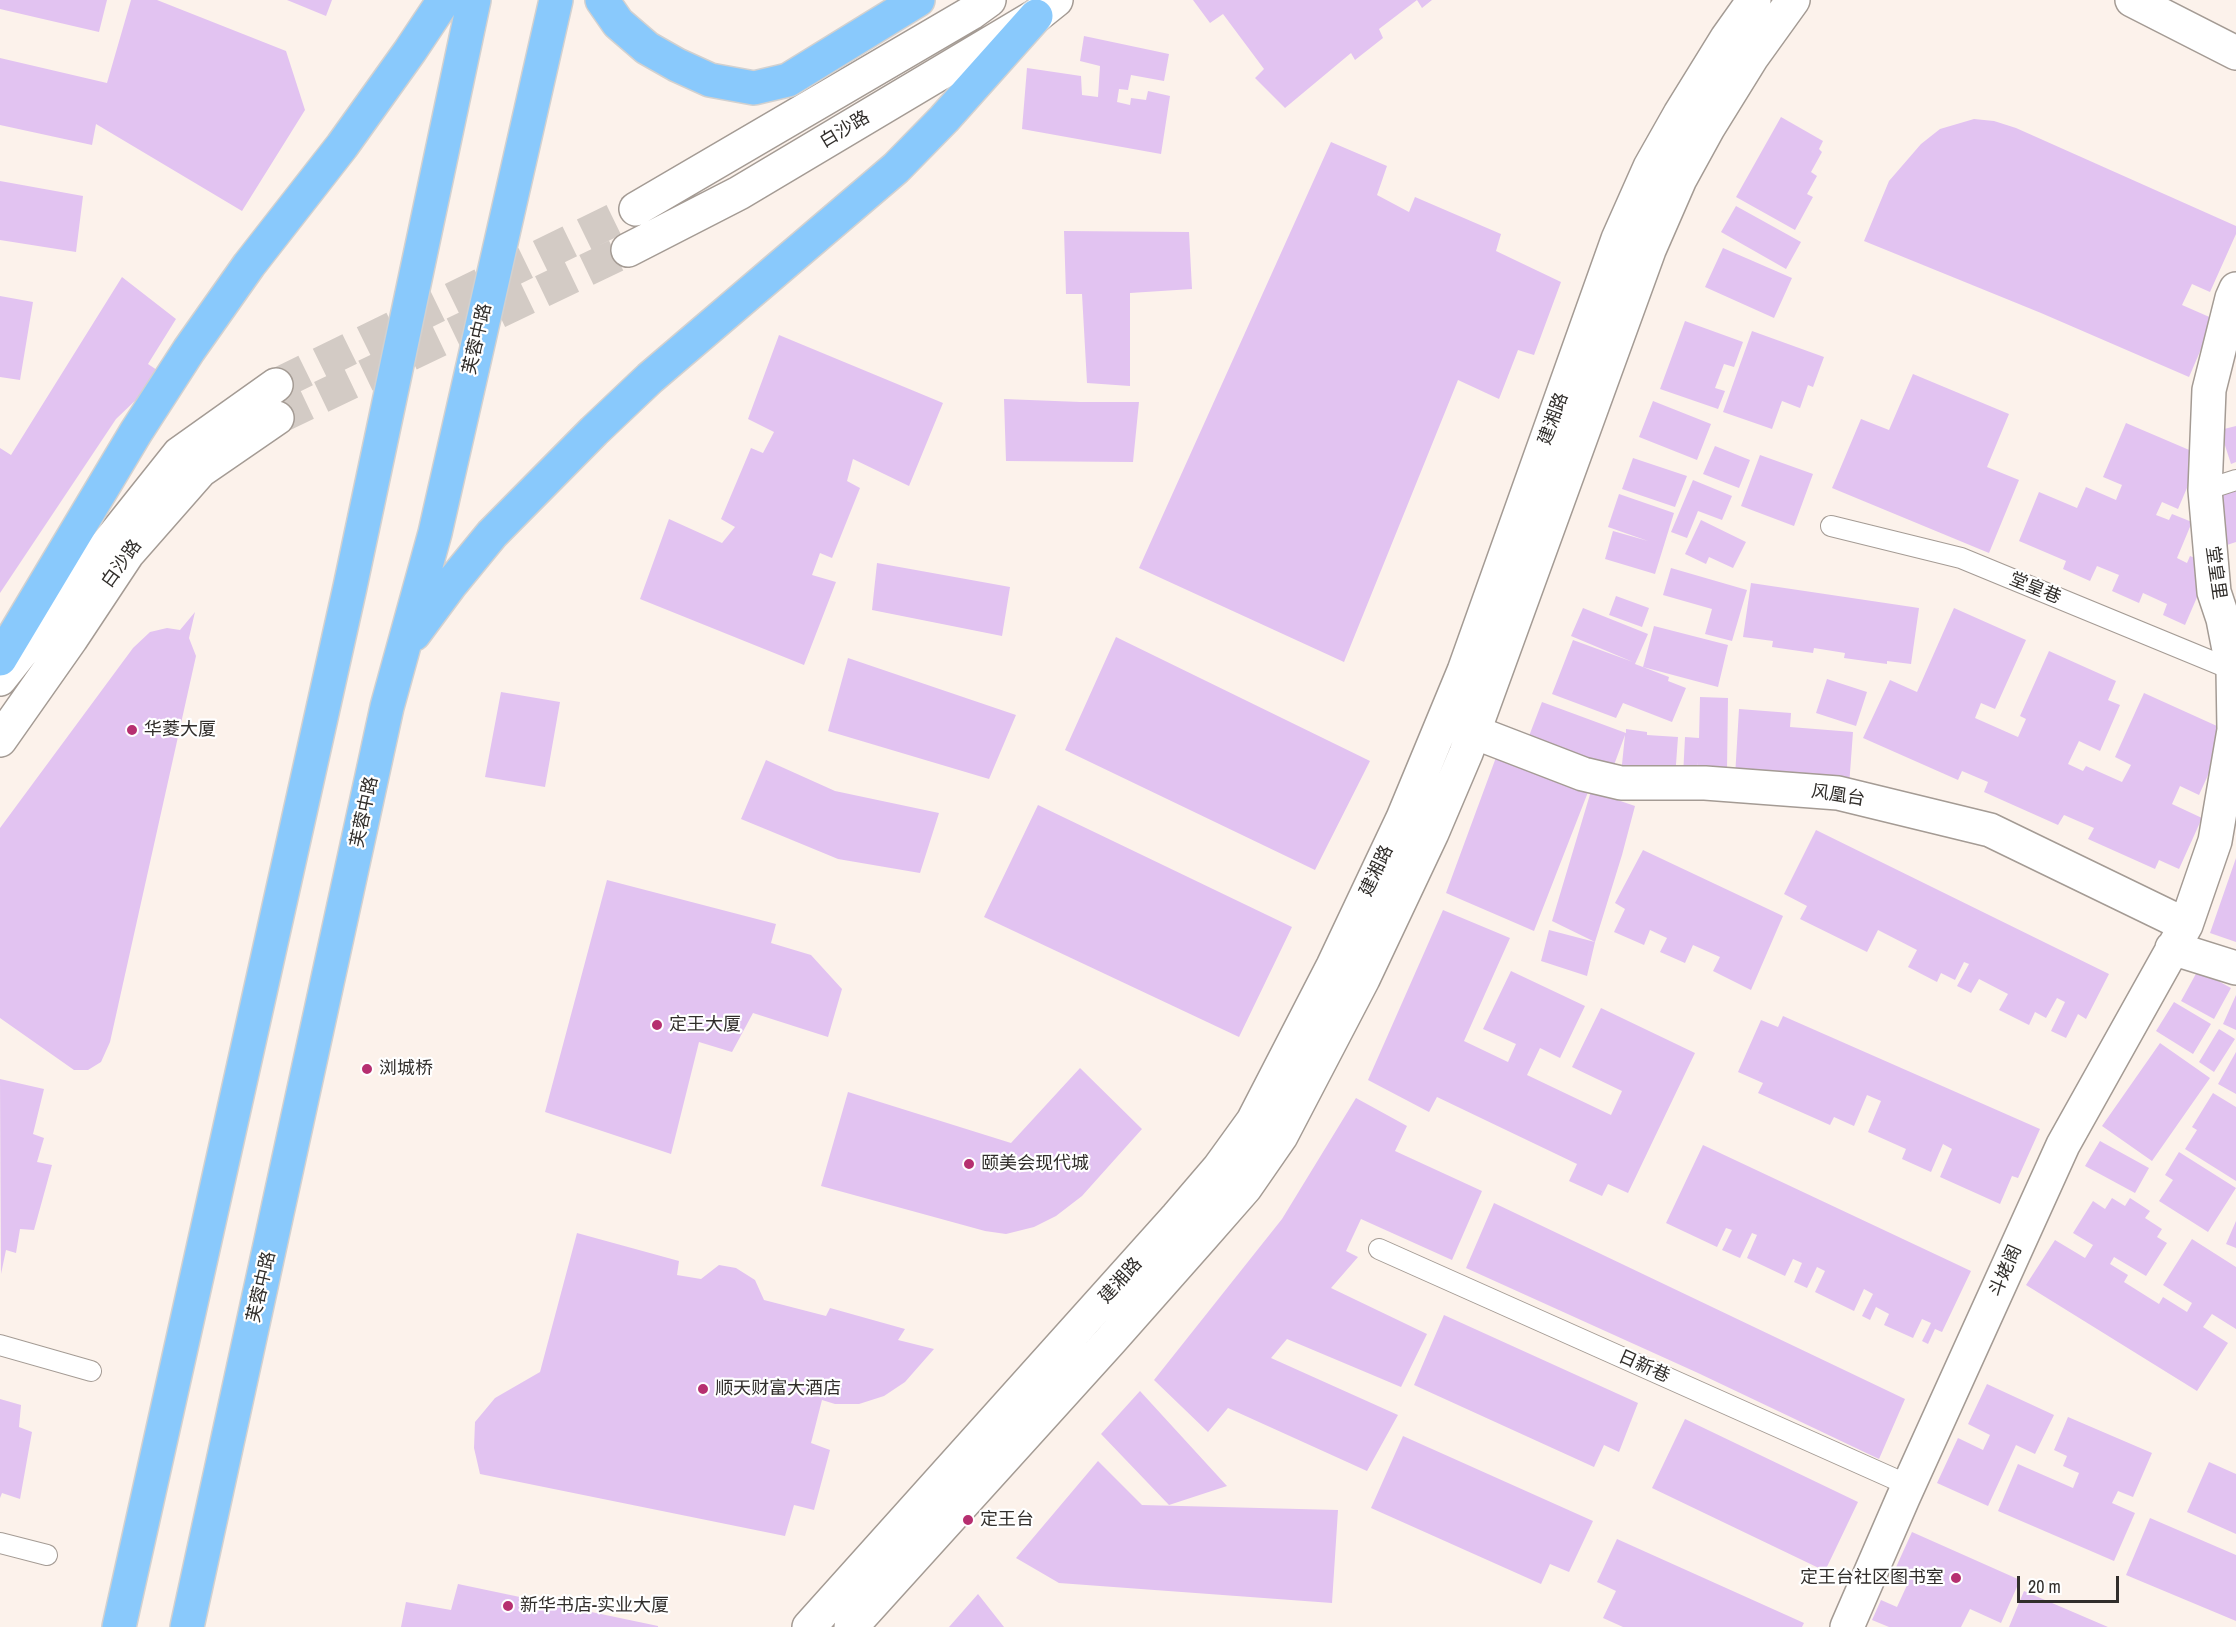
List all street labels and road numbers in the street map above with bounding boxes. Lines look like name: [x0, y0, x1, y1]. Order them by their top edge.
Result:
street label: 白沙路: [816, 107, 874, 153]
street label: 芙蓉中路: [459, 301, 497, 377]
street label: 建湘路: [1535, 390, 1573, 448]
street label: 白沙路: [97, 536, 147, 592]
street label: 堂皇里: [2201, 545, 2229, 601]
street label: 堂皇巷: [2006, 569, 2064, 609]
street label: 芙蓉中路: [347, 775, 383, 849]
street label: 风凰台: [1810, 781, 1866, 811]
street label: 建湘路: [1356, 842, 1398, 900]
street label: 斗姥阁: [1985, 1242, 2027, 1300]
street label: 芙蓉中路: [243, 1249, 281, 1325]
street label: 建湘路: [1095, 1254, 1147, 1308]
street label: 日新巷: [1615, 1346, 1673, 1388]

